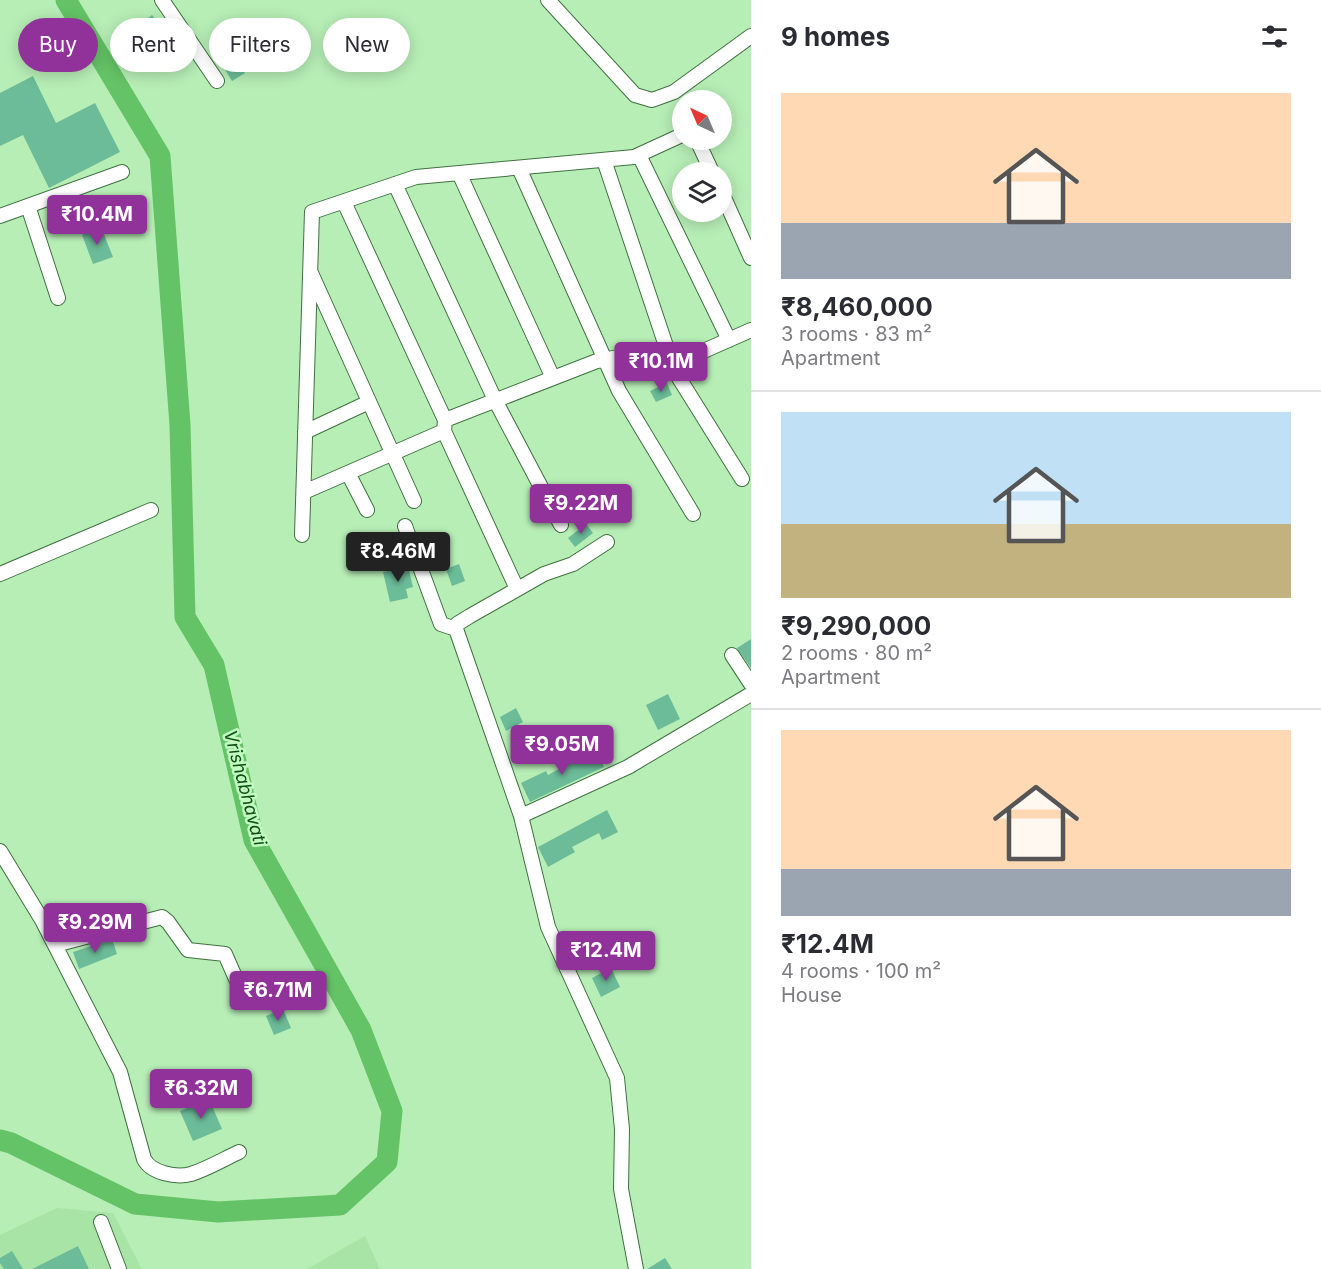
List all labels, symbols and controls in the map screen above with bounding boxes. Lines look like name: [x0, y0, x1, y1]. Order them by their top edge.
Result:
chip: Buy: [18, 18, 98, 72]
chip: Rent: [110, 18, 197, 72]
chip: Filters: [209, 18, 311, 72]
chip: New: [323, 18, 410, 72]
icon: filters: [1258, 20, 1291, 53]
text: 9 homes: [781, 21, 890, 52]
north arrow: [672, 90, 732, 150]
map controls: [672, 90, 732, 222]
icon: home: [982, 132, 1090, 240]
button: layers: [672, 162, 732, 222]
pin: ₹10.4M: [48, 195, 146, 246]
text: ₹10.4M: [61, 202, 133, 226]
text: ₹8,460,000: [781, 291, 933, 322]
text: 3 rooms · 83 m²: [781, 322, 932, 346]
pin: ₹10.1M: [612, 342, 710, 393]
text: Apartment: [781, 346, 880, 370]
text: ₹10.1M: [628, 349, 694, 373]
icon: home: [982, 451, 1090, 559]
pin: ₹9.22M: [532, 484, 630, 535]
text: ₹9.22M: [544, 491, 618, 515]
pin: ₹8.46M: [349, 532, 447, 583]
text: ₹8.46M: [360, 539, 436, 563]
text: ₹9,290,000: [781, 610, 931, 641]
text: 2 rooms · 80 m²: [781, 641, 932, 665]
text: Apartment: [781, 665, 880, 689]
pin: ₹9.05M: [513, 725, 611, 776]
water label: Vrishabhavati: [220, 728, 271, 848]
text: ₹9.05M: [525, 732, 599, 756]
icon: home: [982, 769, 1090, 877]
pin: ₹9.29M: [46, 903, 144, 954]
text: ₹9.29M: [58, 910, 132, 934]
text: ₹12.4M: [781, 928, 874, 959]
pin: ₹12.4M: [557, 931, 655, 982]
text: ₹12.4M: [570, 938, 642, 962]
text: 4 rooms · 100 m²: [781, 959, 941, 983]
pin: ₹6.71M: [229, 971, 327, 1022]
text: ₹6.71M: [244, 978, 312, 1002]
text: House: [781, 983, 842, 1007]
pin: ₹6.32M: [152, 1069, 250, 1120]
text: ₹6.32M: [164, 1076, 238, 1100]

